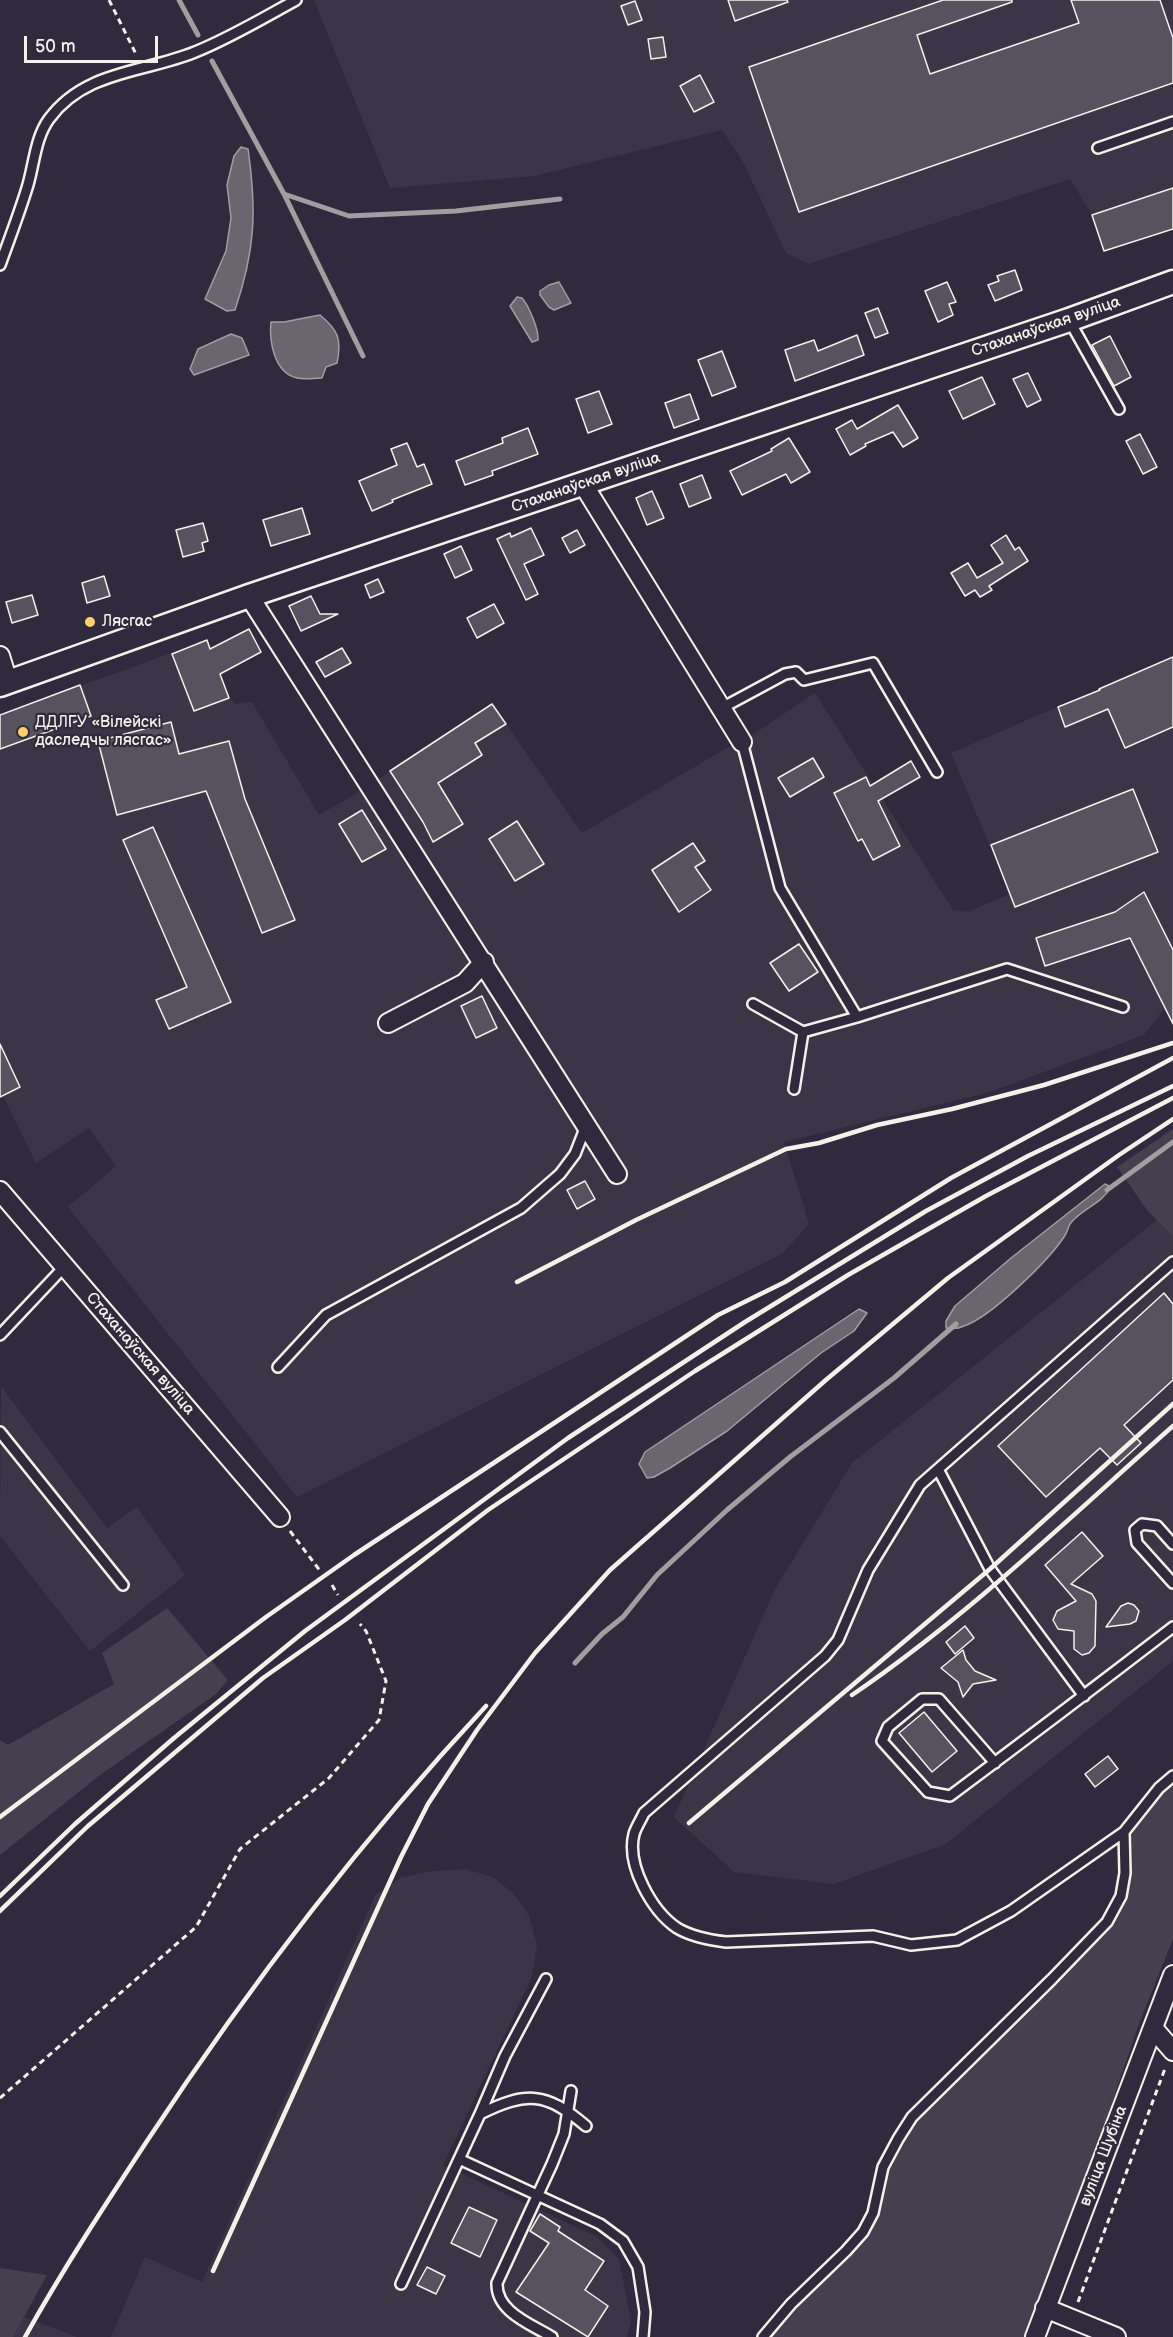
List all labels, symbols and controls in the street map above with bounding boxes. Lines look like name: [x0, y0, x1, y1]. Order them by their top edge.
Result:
scale bar: [27, 24, 160, 62]
text: 50 m: [35, 36, 76, 57]
street label: Стаханаўская вуліца: [969, 292, 1123, 362]
street label: Стаханаўская вуліца: [509, 448, 663, 518]
place label: Лясгас: [102, 612, 152, 632]
marker: Лясгас: [83, 615, 97, 629]
place label: ДДЛГУ «Вілейскі даследчы лясгас»: [35, 713, 172, 751]
marker: ДДЛГУ «Вілейскі даследчы лясгас»: [16, 725, 30, 739]
street label: Стаханаўская вуліца: [82, 1289, 198, 1419]
street label: вуліца Шубіна: [1076, 2103, 1132, 2209]

